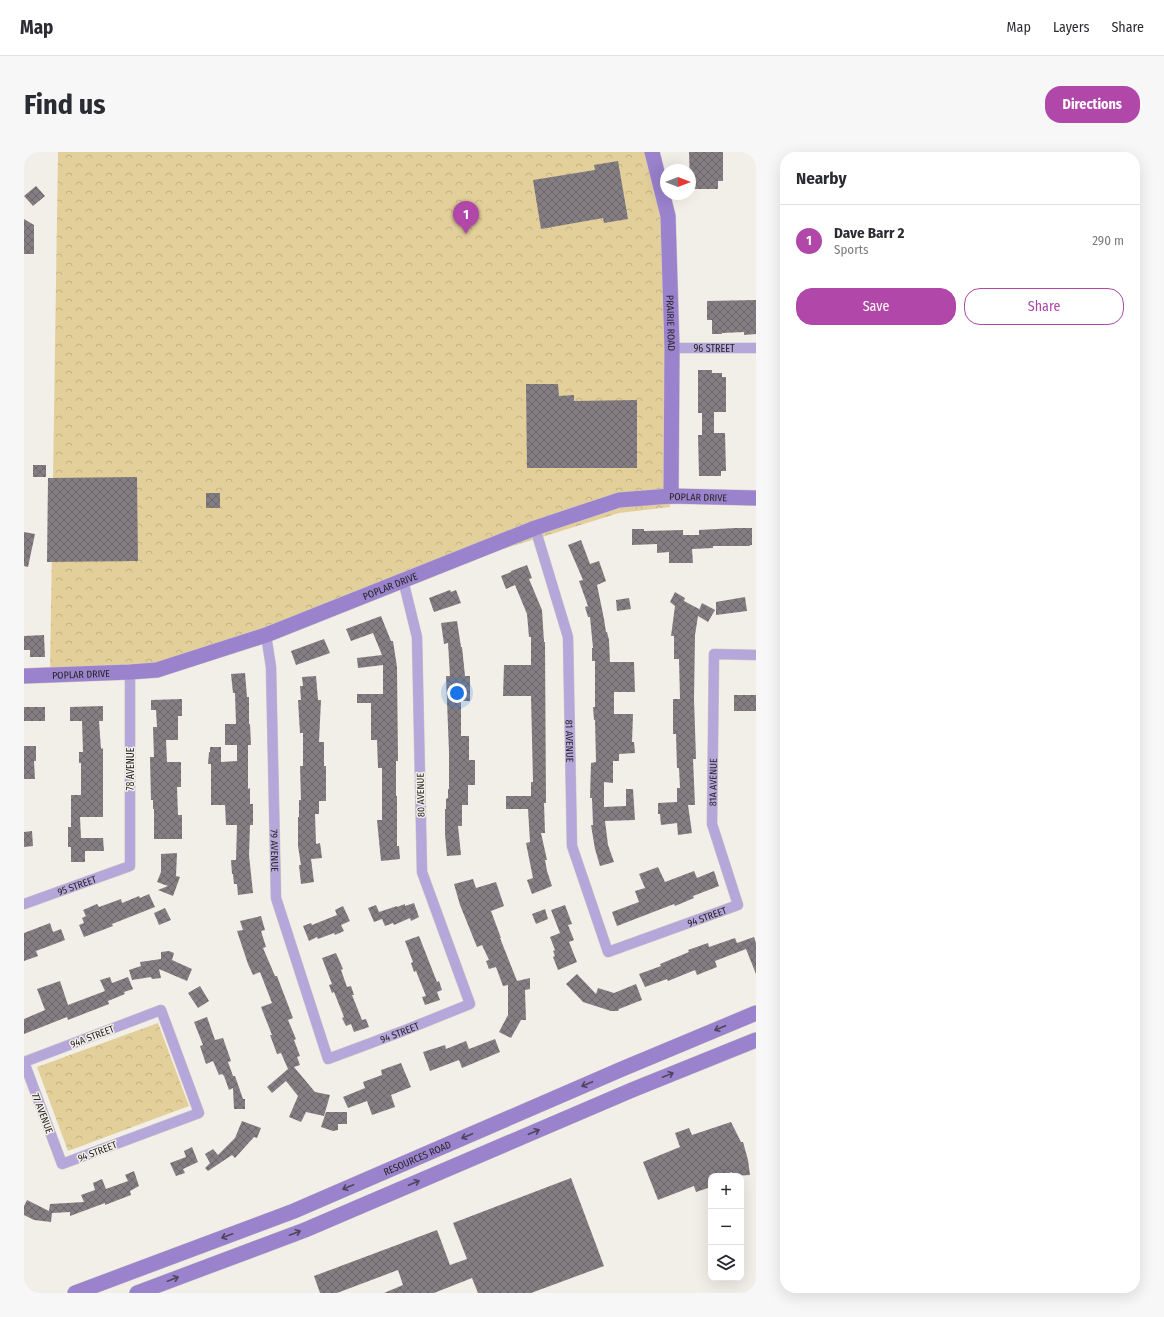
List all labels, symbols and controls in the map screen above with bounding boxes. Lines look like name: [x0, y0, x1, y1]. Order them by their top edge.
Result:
text: Map: [20, 16, 53, 39]
text: Map: [1007, 19, 1031, 36]
text: Layers: [1053, 19, 1089, 36]
text: Share: [1111, 19, 1144, 36]
button: Directions: [1045, 86, 1140, 123]
text: Find us: [24, 88, 106, 121]
north arrow: [660, 164, 696, 200]
text: Nearby: [796, 168, 847, 189]
pin: 1: [453, 201, 479, 234]
text: Dave Barr 2: [834, 224, 905, 242]
text: 1: [806, 233, 812, 248]
text: 290 m: [1092, 233, 1124, 248]
text: Sports: [834, 242, 869, 257]
button: Save: [796, 288, 956, 325]
button: Share: [964, 288, 1124, 325]
street label: PRAIRIE ROAD: [663, 295, 677, 351]
street label: 96 STREET: [693, 343, 735, 355]
street label: POPLAR DRIVE: [669, 491, 728, 504]
street label: POPLAR DRIVE: [361, 570, 420, 603]
street label: POPLAR DRIVE: [52, 668, 110, 682]
your location: [447, 683, 467, 703]
street label: 81 AVENUE: [563, 720, 575, 763]
street label: 78 AVENUE: [125, 747, 137, 790]
street label: 81A AVENUE: [707, 758, 720, 806]
street label: 80 AVENUE: [415, 773, 427, 817]
street label: 79 AVENUE: [268, 829, 280, 872]
street label: 95 STREET: [56, 873, 99, 899]
street label: 94 STREET: [686, 904, 729, 930]
street label: 94 STREET: [379, 1020, 421, 1046]
street label: 94A STREET: [69, 1023, 116, 1051]
one-way arrow: [714, 1025, 726, 1032]
one-way arrow: [662, 1071, 674, 1079]
one-way arrow: [581, 1081, 593, 1088]
street label: 77 AVENUE: [29, 1092, 55, 1135]
one-way arrow: [528, 1128, 540, 1135]
one-way arrow: [462, 1132, 474, 1140]
street label: 94 STREET: [76, 1139, 119, 1165]
street label: RESOURCES ROAD: [382, 1139, 453, 1178]
map controls: [708, 1173, 744, 1281]
button: +: [708, 1173, 744, 1209]
one-way arrow: [408, 1179, 420, 1186]
one-way arrow: [342, 1184, 354, 1191]
button: −: [708, 1209, 744, 1245]
one-way arrow: [288, 1229, 300, 1237]
one-way arrow: [222, 1232, 234, 1240]
button: layers: [708, 1245, 744, 1281]
one-way arrow: [167, 1275, 179, 1283]

